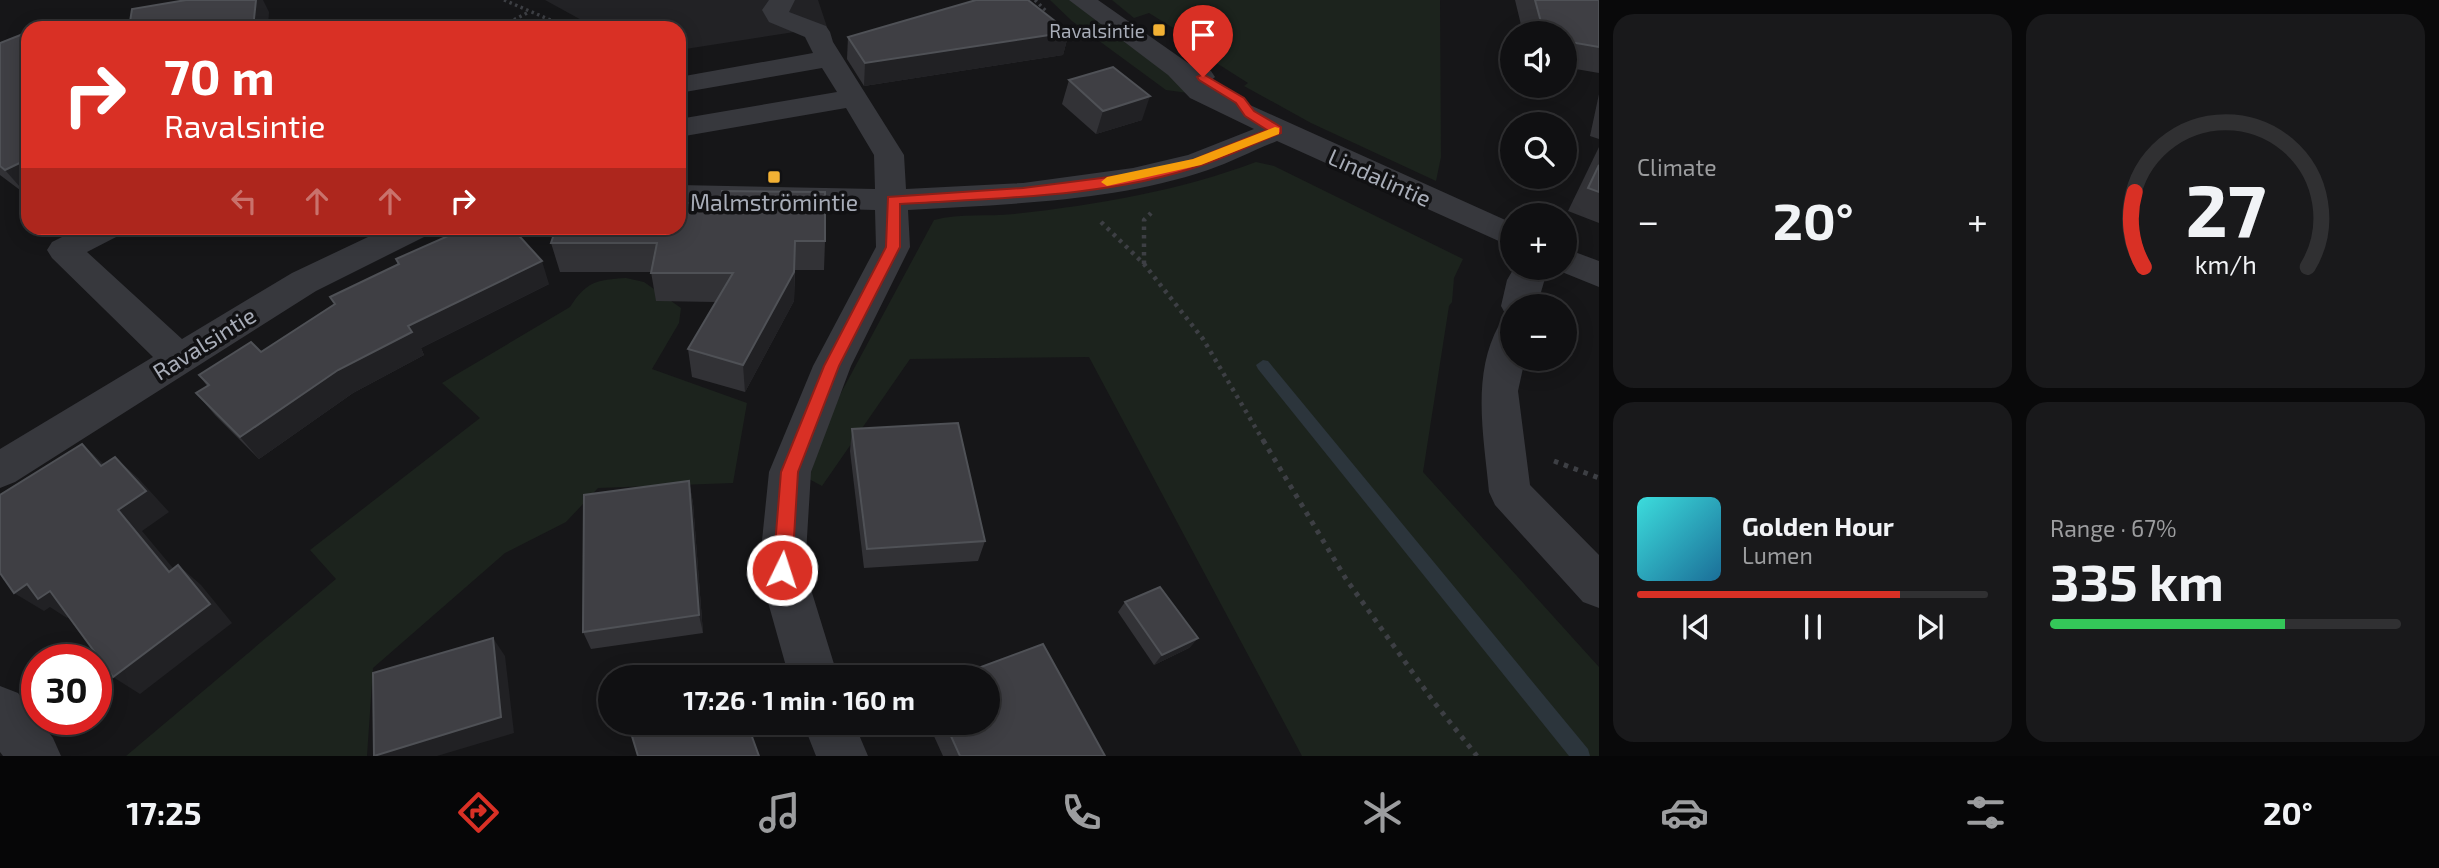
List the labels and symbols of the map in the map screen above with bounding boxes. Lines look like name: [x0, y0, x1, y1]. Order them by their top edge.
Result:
pin: [1173, 5, 1233, 77]
place label: Ravalsintie: [1049, 19, 1145, 42]
marker: Ravalsintie: [1151, 22, 1167, 38]
street label: Lindalintie: [1324, 142, 1436, 212]
marker: Malmströmintie: [766, 169, 782, 185]
place label: Malmströmintie: [690, 188, 858, 216]
street label: Ravalsintie: [147, 300, 261, 386]
position arrow: [745, 533, 819, 607]
speed limit sign: 30: [21, 644, 112, 735]

